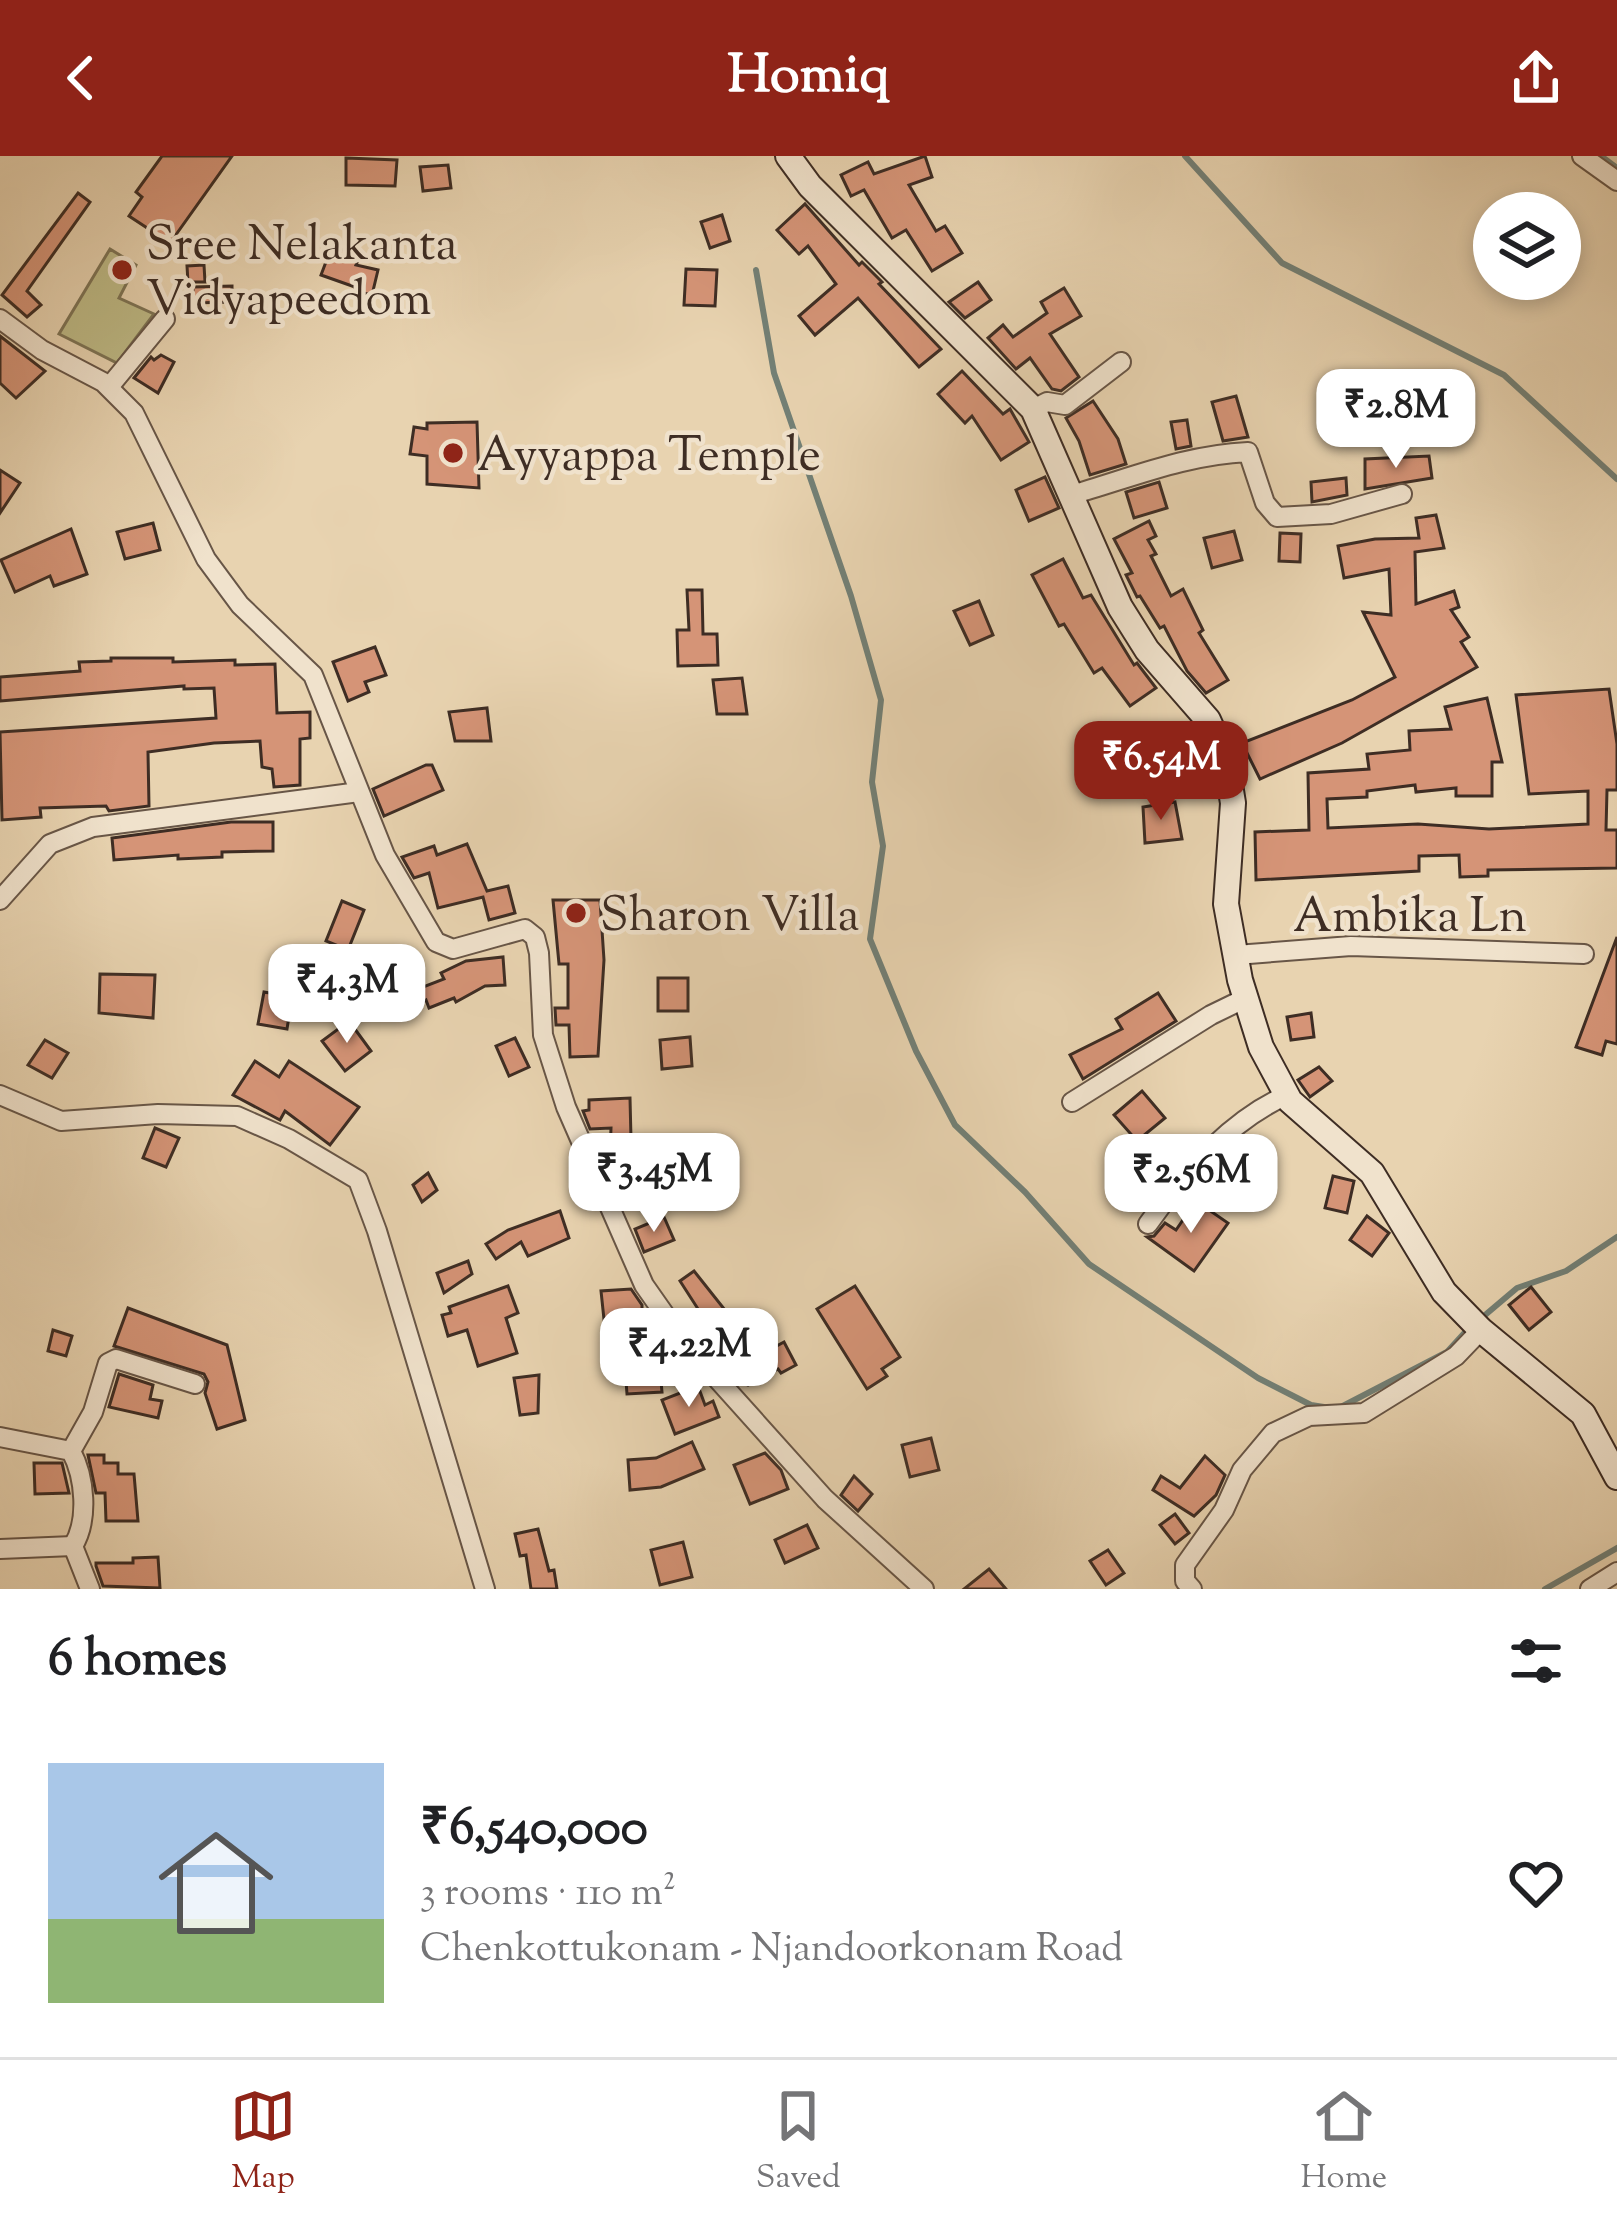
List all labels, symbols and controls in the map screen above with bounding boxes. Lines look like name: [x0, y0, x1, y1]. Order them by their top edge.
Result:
text: Homiq: [727, 39, 890, 117]
icon: back: [48, 45, 114, 111]
icon: share: [1503, 45, 1569, 111]
map controls: [1473, 192, 1581, 300]
button: layers: [1473, 192, 1581, 300]
place label: Sree Nelakanta Vidyapeedom: [146, 213, 458, 337]
marker: Sree Nelakanta Vidyapeedom: [109, 257, 135, 283]
pin: ₹2.8M: [1312, 369, 1480, 471]
text: ₹2.8M: [1343, 380, 1449, 436]
place label: Ayyappa Temple: [477, 424, 821, 493]
marker: Ayyappa Temple: [440, 440, 466, 466]
pin: ₹6.54M: [1063, 721, 1259, 823]
text: ₹6.54M: [1101, 732, 1221, 788]
place label: Sharon Villa: [600, 884, 860, 953]
street label: Ambika Ln: [1293, 885, 1527, 954]
marker: Sharon Villa: [563, 900, 589, 926]
pin: ₹4.3M: [263, 944, 431, 1046]
text: ₹4.3M: [295, 955, 399, 1011]
pin: ₹3.45M: [556, 1133, 752, 1235]
pin: ₹2.56M: [1093, 1134, 1289, 1236]
text: ₹3.45M: [596, 1144, 712, 1200]
text: ₹2.56M: [1132, 1145, 1250, 1201]
pin: ₹4.22M: [591, 1308, 787, 1410]
text: ₹4.22M: [627, 1319, 751, 1375]
text: 6 homes: [48, 1625, 227, 1698]
icon: filters: [1503, 1628, 1569, 1694]
text: ₹6,540,000: [420, 1794, 648, 1867]
icon: home: [144, 1811, 288, 1955]
icon: heart: [1503, 1850, 1569, 1916]
text: 3 rooms · 110 m²: [420, 1867, 676, 1923]
text: Chenkottukonam - Njandoorkonam Road: [420, 1923, 1123, 1979]
tab: Map: [230, 2083, 296, 2203]
tab: Saved: [756, 2083, 841, 2203]
tab: Home: [1301, 2083, 1387, 2203]

